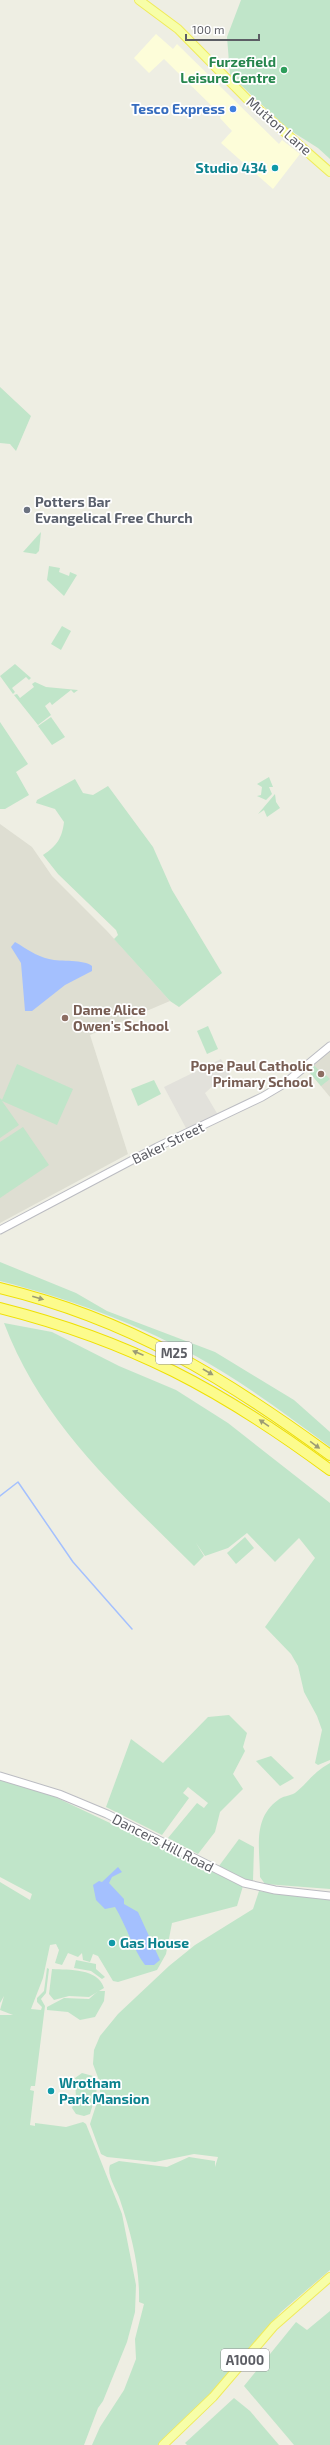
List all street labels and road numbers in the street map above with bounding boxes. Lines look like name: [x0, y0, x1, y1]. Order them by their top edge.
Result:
street label: Mutton Lane: [243, 93, 315, 159]
street label: Baker Street: [129, 1118, 207, 1167]
road number: M25: [156, 1342, 192, 1364]
street label: Dancers Hill Road: [110, 1810, 217, 1875]
road number: A1000: [221, 2349, 269, 2371]

